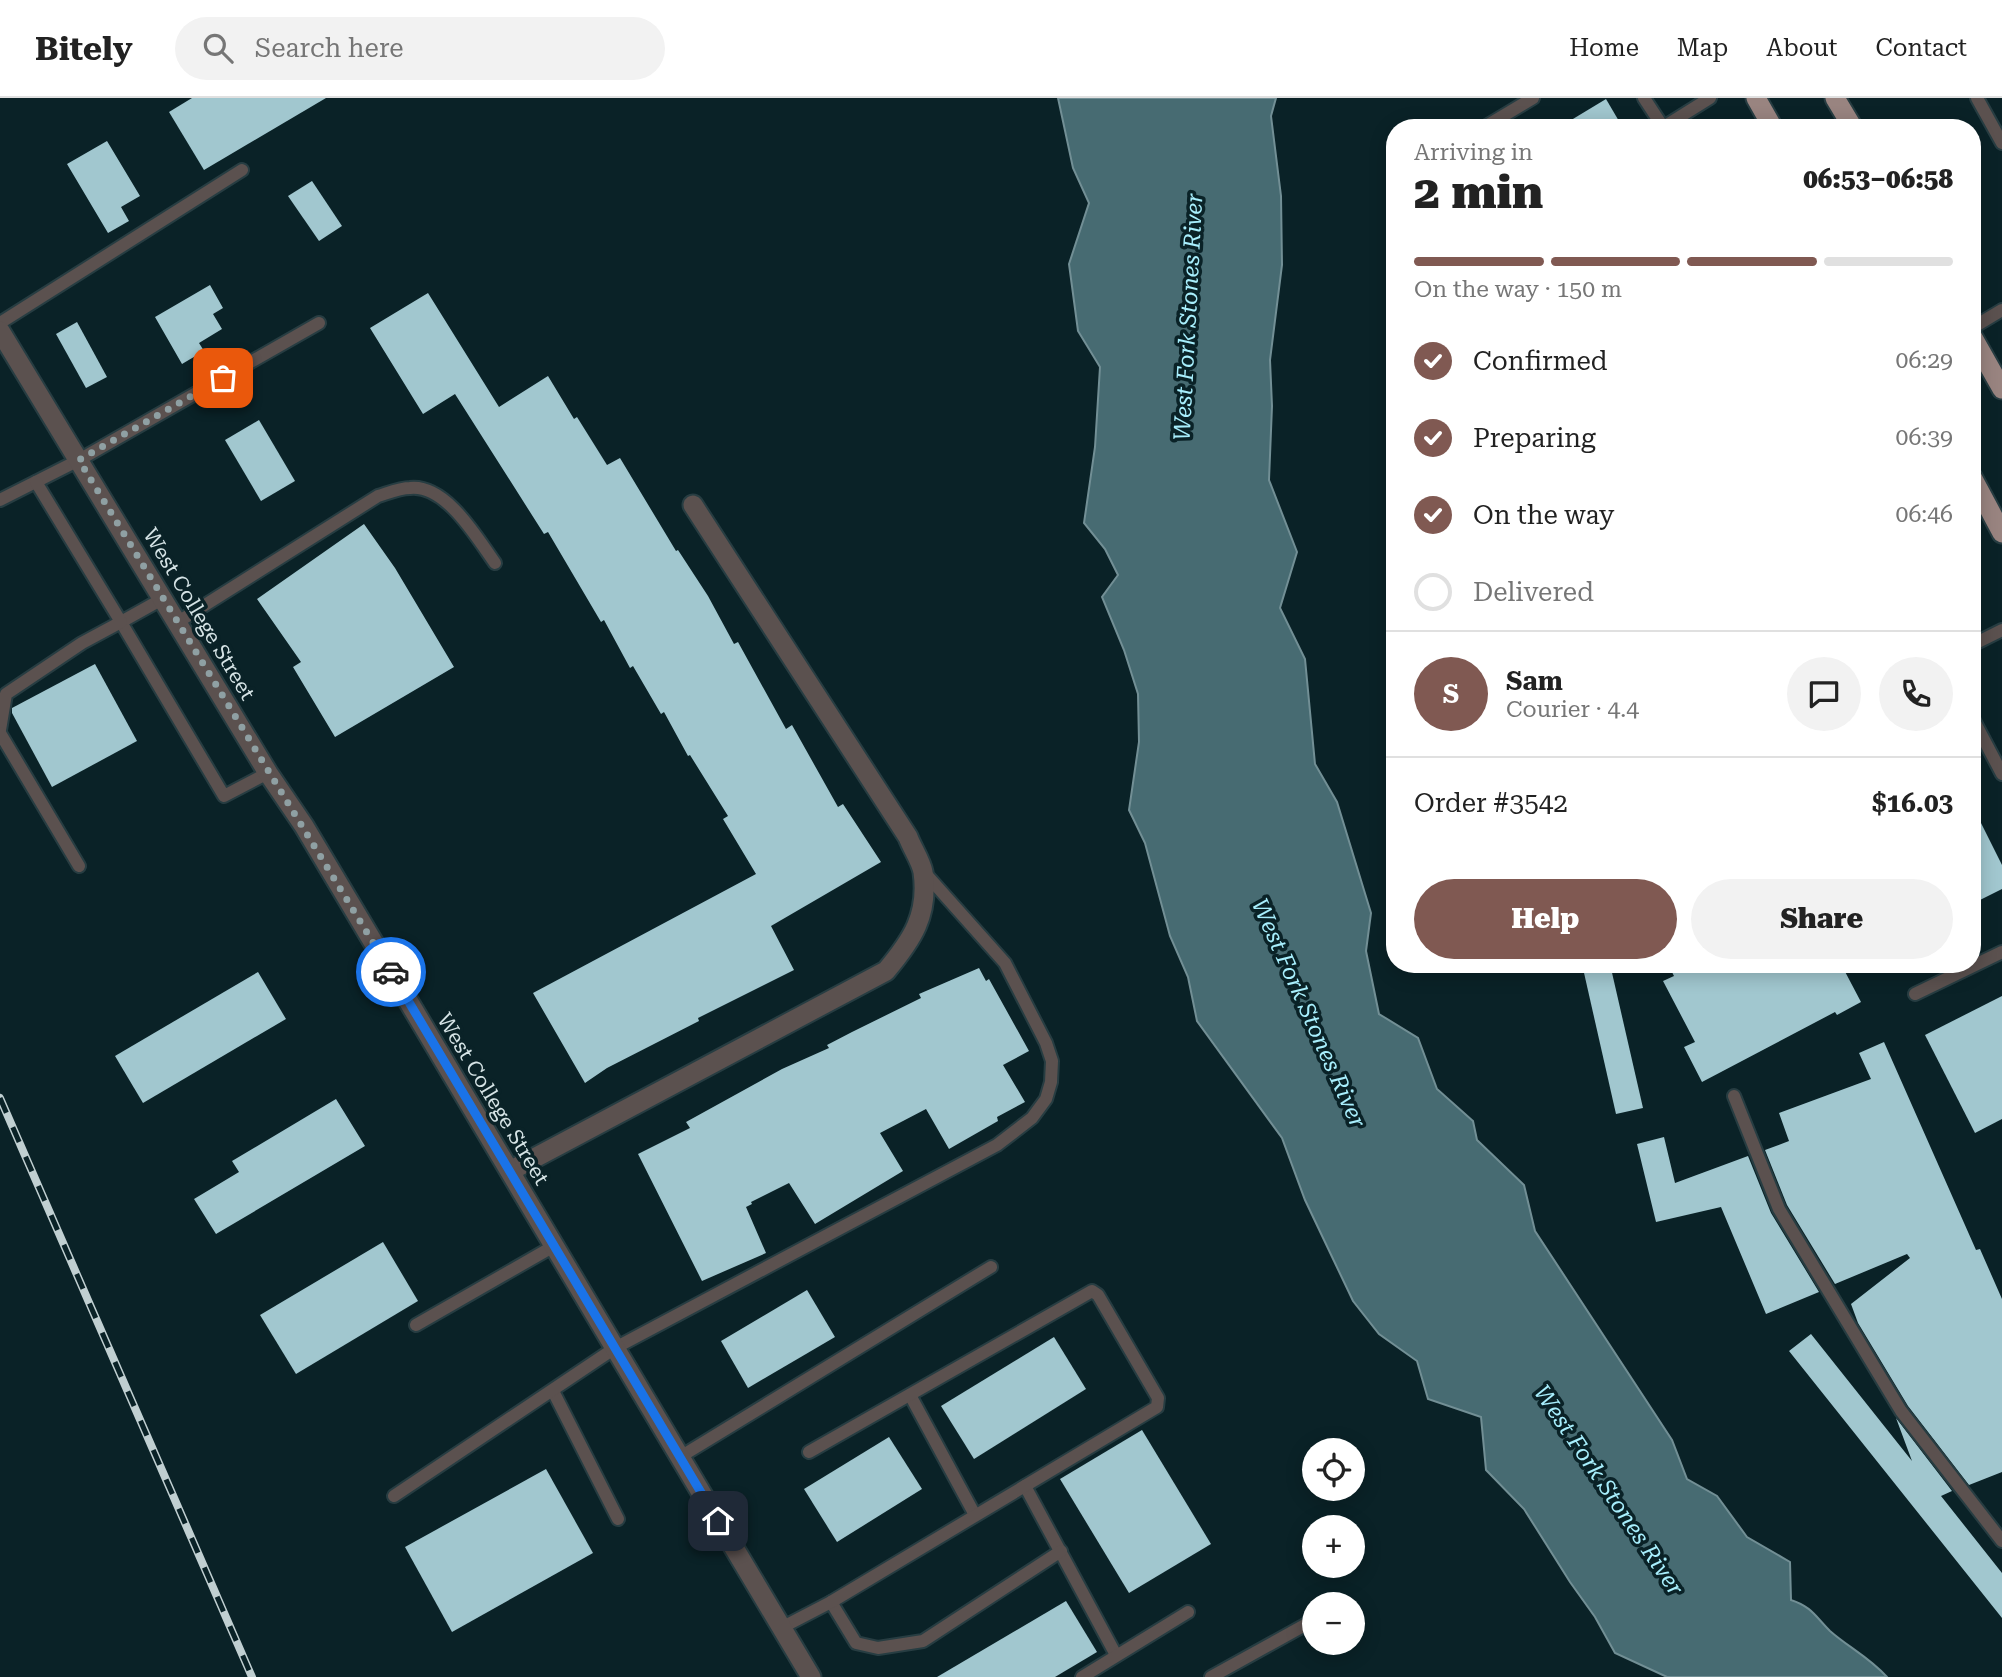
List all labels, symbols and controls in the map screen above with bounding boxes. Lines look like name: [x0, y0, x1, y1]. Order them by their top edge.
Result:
search box: [175, 17, 665, 80]
text: Bitely: [35, 29, 133, 68]
icon: search: [199, 29, 237, 67]
text: Search here: [255, 33, 404, 63]
text: Home: [1569, 34, 1639, 62]
text: Map: [1677, 34, 1728, 62]
text: About: [1766, 34, 1837, 62]
text: Contact: [1875, 34, 1967, 62]
text: Arriving in: [1414, 139, 1533, 166]
text: 06:53–06:58: [1803, 164, 1953, 194]
text: 2 min: [1414, 165, 1543, 219]
water label: West Fork Stones River: [1169, 192, 1208, 442]
text: On the way · 150 m: [1414, 276, 1622, 303]
icon: check: [1414, 342, 1452, 380]
text: Confirmed: [1473, 346, 1608, 376]
text: 06:29: [1896, 347, 1953, 374]
pin: [193, 348, 253, 408]
icon: bag: [204, 359, 242, 397]
icon: check: [1414, 419, 1452, 457]
text: Preparing: [1473, 423, 1596, 453]
text: 06:39: [1896, 424, 1953, 451]
icon: check: [1414, 496, 1452, 534]
text: On the way: [1473, 500, 1614, 530]
text: 06:46: [1896, 501, 1953, 528]
street label: West College Street: [138, 524, 260, 704]
text: Delivered: [1473, 577, 1594, 607]
button: chat: [1787, 657, 1861, 731]
button: phone: [1879, 657, 1953, 731]
text: Sam: [1506, 666, 1563, 696]
text: S: [1443, 679, 1459, 709]
text: Courier · 4.4: [1506, 696, 1639, 723]
text: Order #3542: [1414, 788, 1568, 818]
text: $16.03: [1872, 788, 1953, 818]
button: Help: [1414, 879, 1677, 959]
button: Share: [1691, 879, 1953, 959]
water label: West Fork Stones River: [1246, 894, 1371, 1132]
courier: [356, 937, 426, 1007]
icon: car: [372, 953, 410, 991]
street label: West College Street: [432, 1009, 554, 1189]
water label: West Fork Stones River: [1528, 1380, 1689, 1601]
map controls: [1302, 1438, 1365, 1655]
button: locate: [1302, 1438, 1365, 1501]
pin: [688, 1491, 748, 1551]
icon: home: [699, 1502, 737, 1540]
button: +: [1302, 1515, 1365, 1578]
button: −: [1302, 1592, 1365, 1655]

